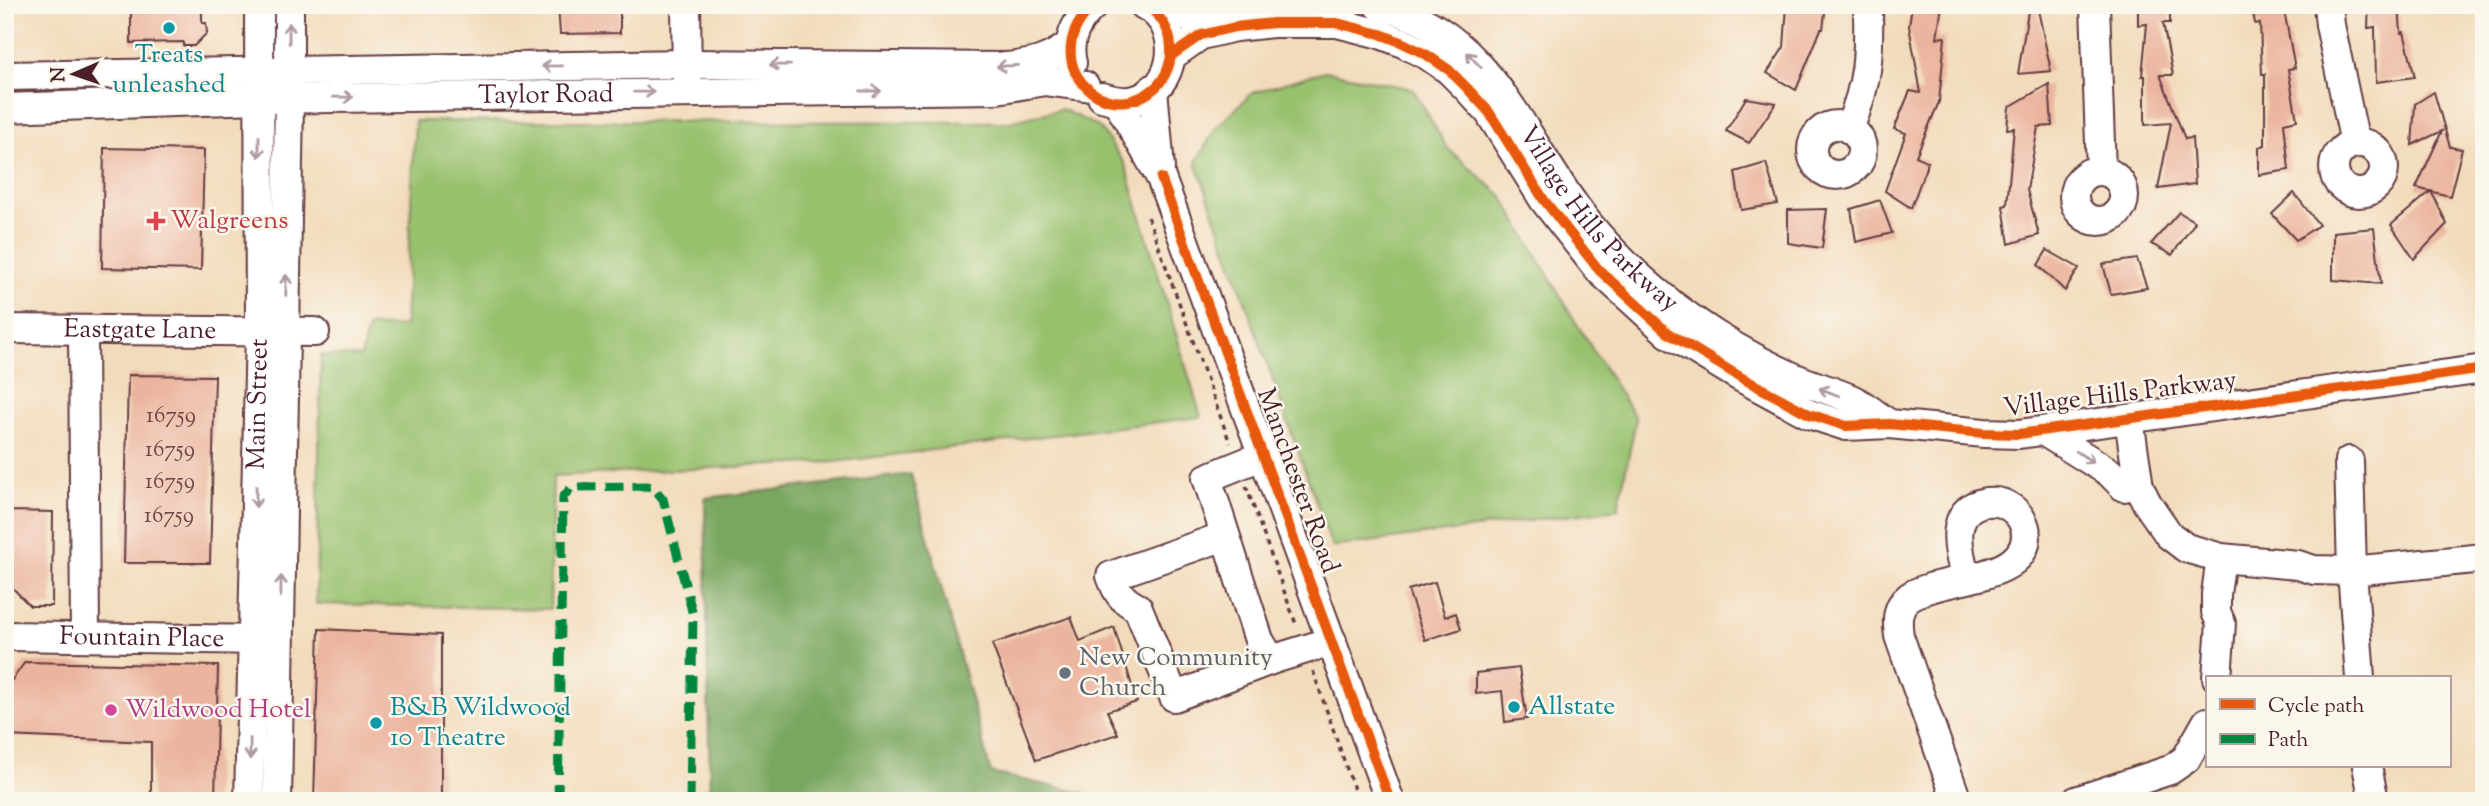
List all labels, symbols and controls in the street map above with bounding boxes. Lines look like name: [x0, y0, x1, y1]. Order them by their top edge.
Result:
marker: Treats unleashed: [161, 20, 177, 36]
one-way arrow: [282, 21, 296, 44]
place label: Treats unleashed: [112, 37, 226, 104]
north arrow: [38, 38, 108, 108]
one-way arrow: [1465, 52, 1482, 69]
one-way arrow: [768, 58, 791, 72]
one-way arrow: [541, 60, 564, 73]
one-way arrow: [996, 60, 1019, 73]
text: N: [46, 66, 73, 83]
street label: Taylor Road: [478, 76, 614, 115]
one-way arrow: [860, 84, 883, 97]
one-way arrow: [632, 85, 655, 99]
one-way arrow: [331, 91, 354, 104]
street label: Village Hills Parkway: [1509, 119, 1687, 321]
one-way arrow: [252, 135, 266, 158]
place label: Walgreens: [170, 203, 289, 240]
marker: Walgreens: [148, 213, 164, 229]
one-way arrow: [279, 273, 293, 296]
street label: Eastgate Lane: [63, 311, 217, 350]
street label: Main Street: [238, 338, 278, 470]
street label: Village Hills Parkway: [2001, 362, 2239, 428]
street label: Manchester Road: [1246, 383, 1348, 579]
one-way arrow: [1819, 384, 1840, 397]
house number: 16759: [146, 400, 196, 433]
house number: 16759: [145, 434, 195, 467]
one-way arrow: [2075, 450, 2094, 464]
house number: 16759: [145, 466, 195, 499]
one-way arrow: [249, 485, 263, 508]
house number: 16759: [144, 500, 194, 533]
one-way arrow: [274, 574, 287, 597]
street label: Fountain Place: [59, 618, 225, 658]
place label: New Community Church: [1079, 640, 1273, 707]
marker: New Community Church: [1057, 665, 1073, 681]
legend: [2206, 676, 2450, 768]
place label: Allstate: [1528, 689, 1615, 726]
place label: B&B Wildwood 10 Theatre: [390, 690, 571, 757]
place label: Wildwood Hotel: [125, 692, 311, 729]
text: Cycle path: [2268, 692, 2365, 722]
marker: Allstate: [1506, 699, 1522, 715]
marker: Wildwood Hotel: [103, 702, 119, 718]
marker: B&B Wildwood 10 Theatre: [368, 715, 384, 731]
text: Path: [2268, 726, 2309, 756]
one-way arrow: [244, 737, 257, 760]

